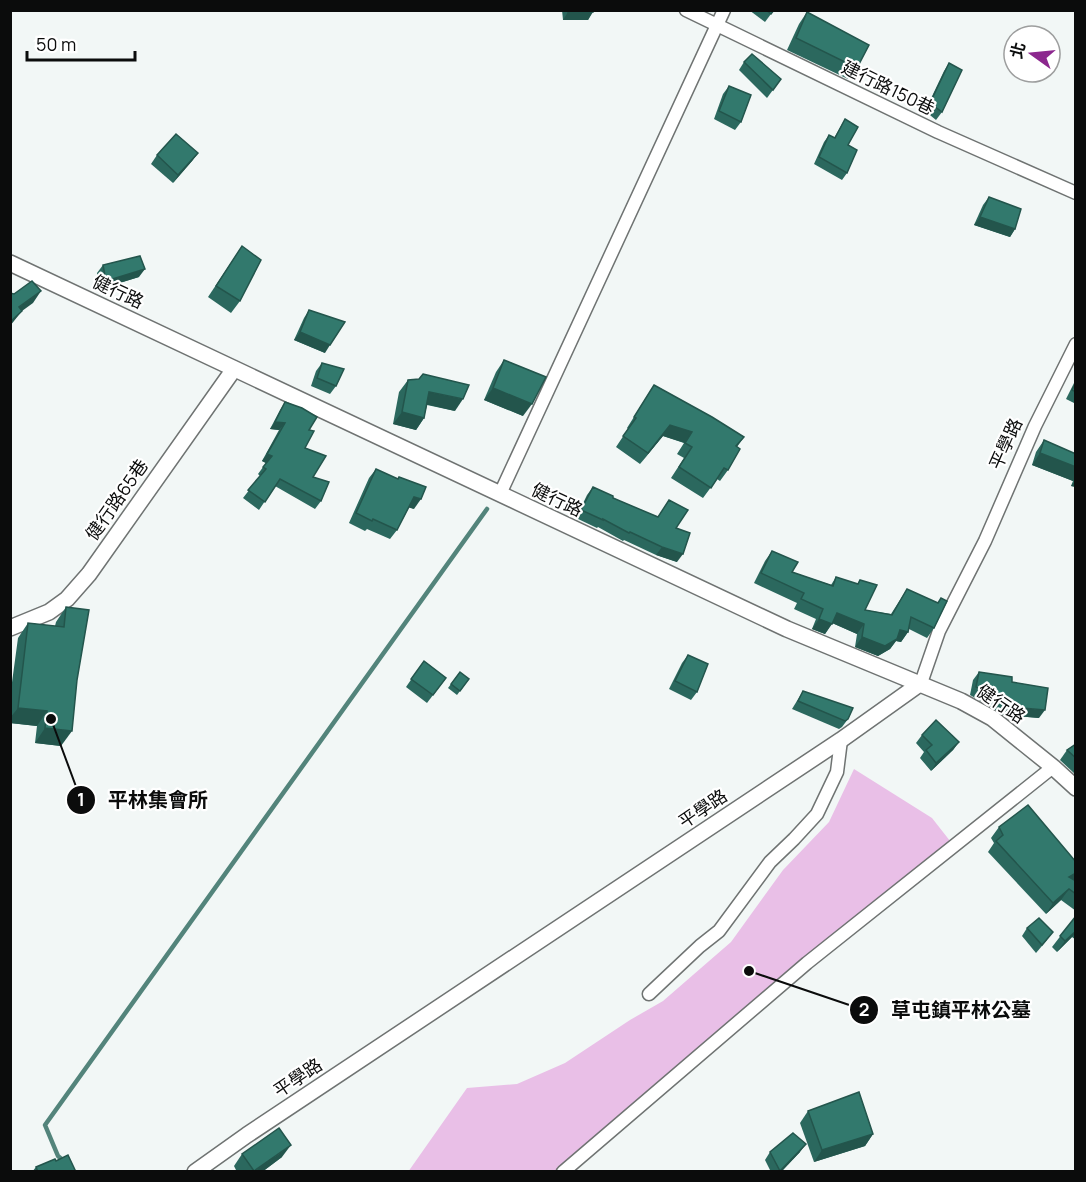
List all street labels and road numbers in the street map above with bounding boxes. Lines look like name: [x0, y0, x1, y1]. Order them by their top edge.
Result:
street label: 建行路150巷: [838, 54, 939, 120]
street label: 健行路: [89, 269, 148, 313]
street label: 平學路: [983, 414, 1027, 473]
street label: 健行路65巷: [80, 454, 153, 545]
street label: 健行路: [528, 477, 587, 521]
street label: 健行路: [972, 678, 1031, 728]
street label: 平學路: [673, 783, 732, 833]
street label: 平學路: [268, 1052, 327, 1102]

